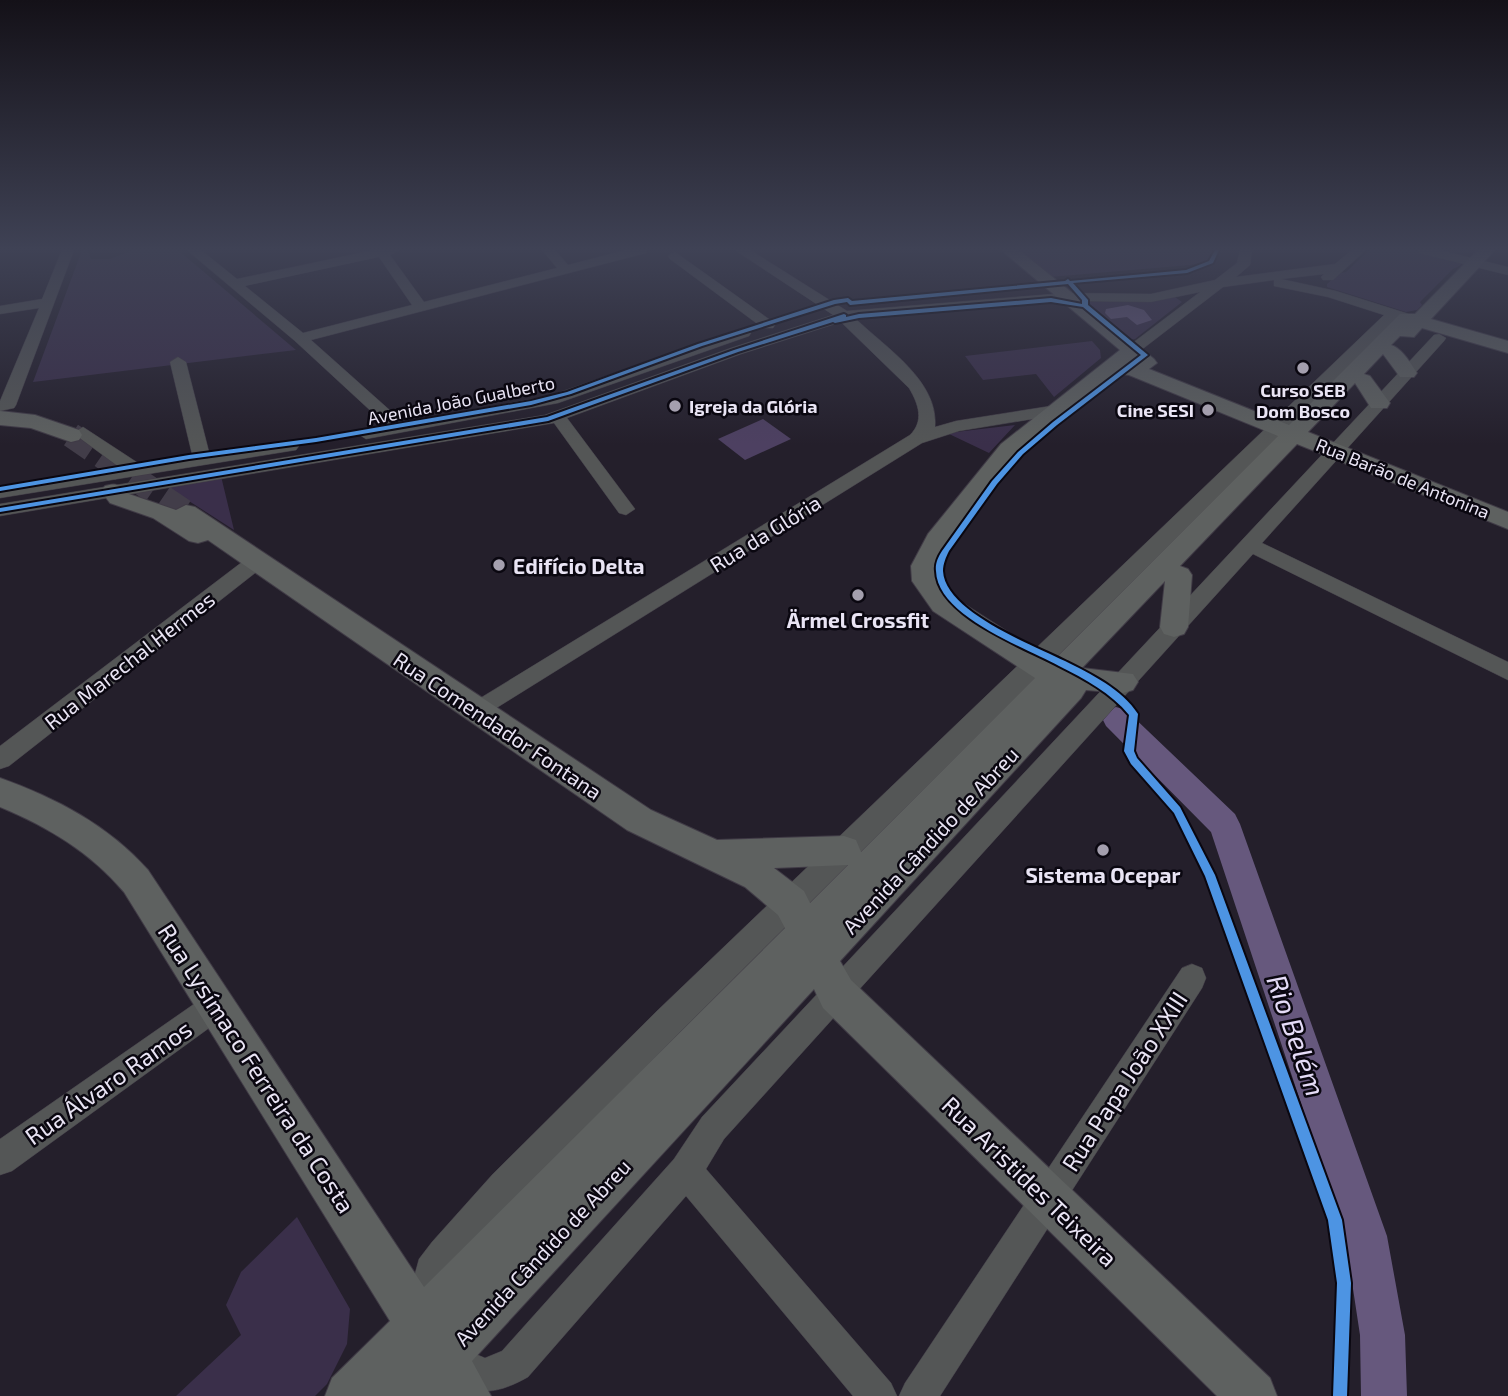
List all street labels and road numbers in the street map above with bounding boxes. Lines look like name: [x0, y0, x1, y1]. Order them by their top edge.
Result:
street label: Avenida João Gualberto: [366, 371, 556, 429]
street label: Rua Barão de Antonina: [1313, 433, 1493, 523]
street label: Rua da Glória: [705, 489, 825, 577]
street label: Rua Marechal Hermes: [39, 586, 219, 734]
street label: Rua Comendador Fontana: [389, 646, 607, 804]
street label: Avenida Cândido de Abreu: [837, 741, 1023, 939]
street label: Rua Lysímaco Ferreira da Costa: [153, 918, 361, 1218]
street label: Rua Papa João XXIII: [1055, 986, 1193, 1176]
street label: Rua Álvaro Ramos: [19, 1014, 197, 1150]
street label: Rua Aristides Teixeira: [936, 1090, 1124, 1272]
street label: Avenida Cândido de Abreu: [449, 1153, 635, 1351]

